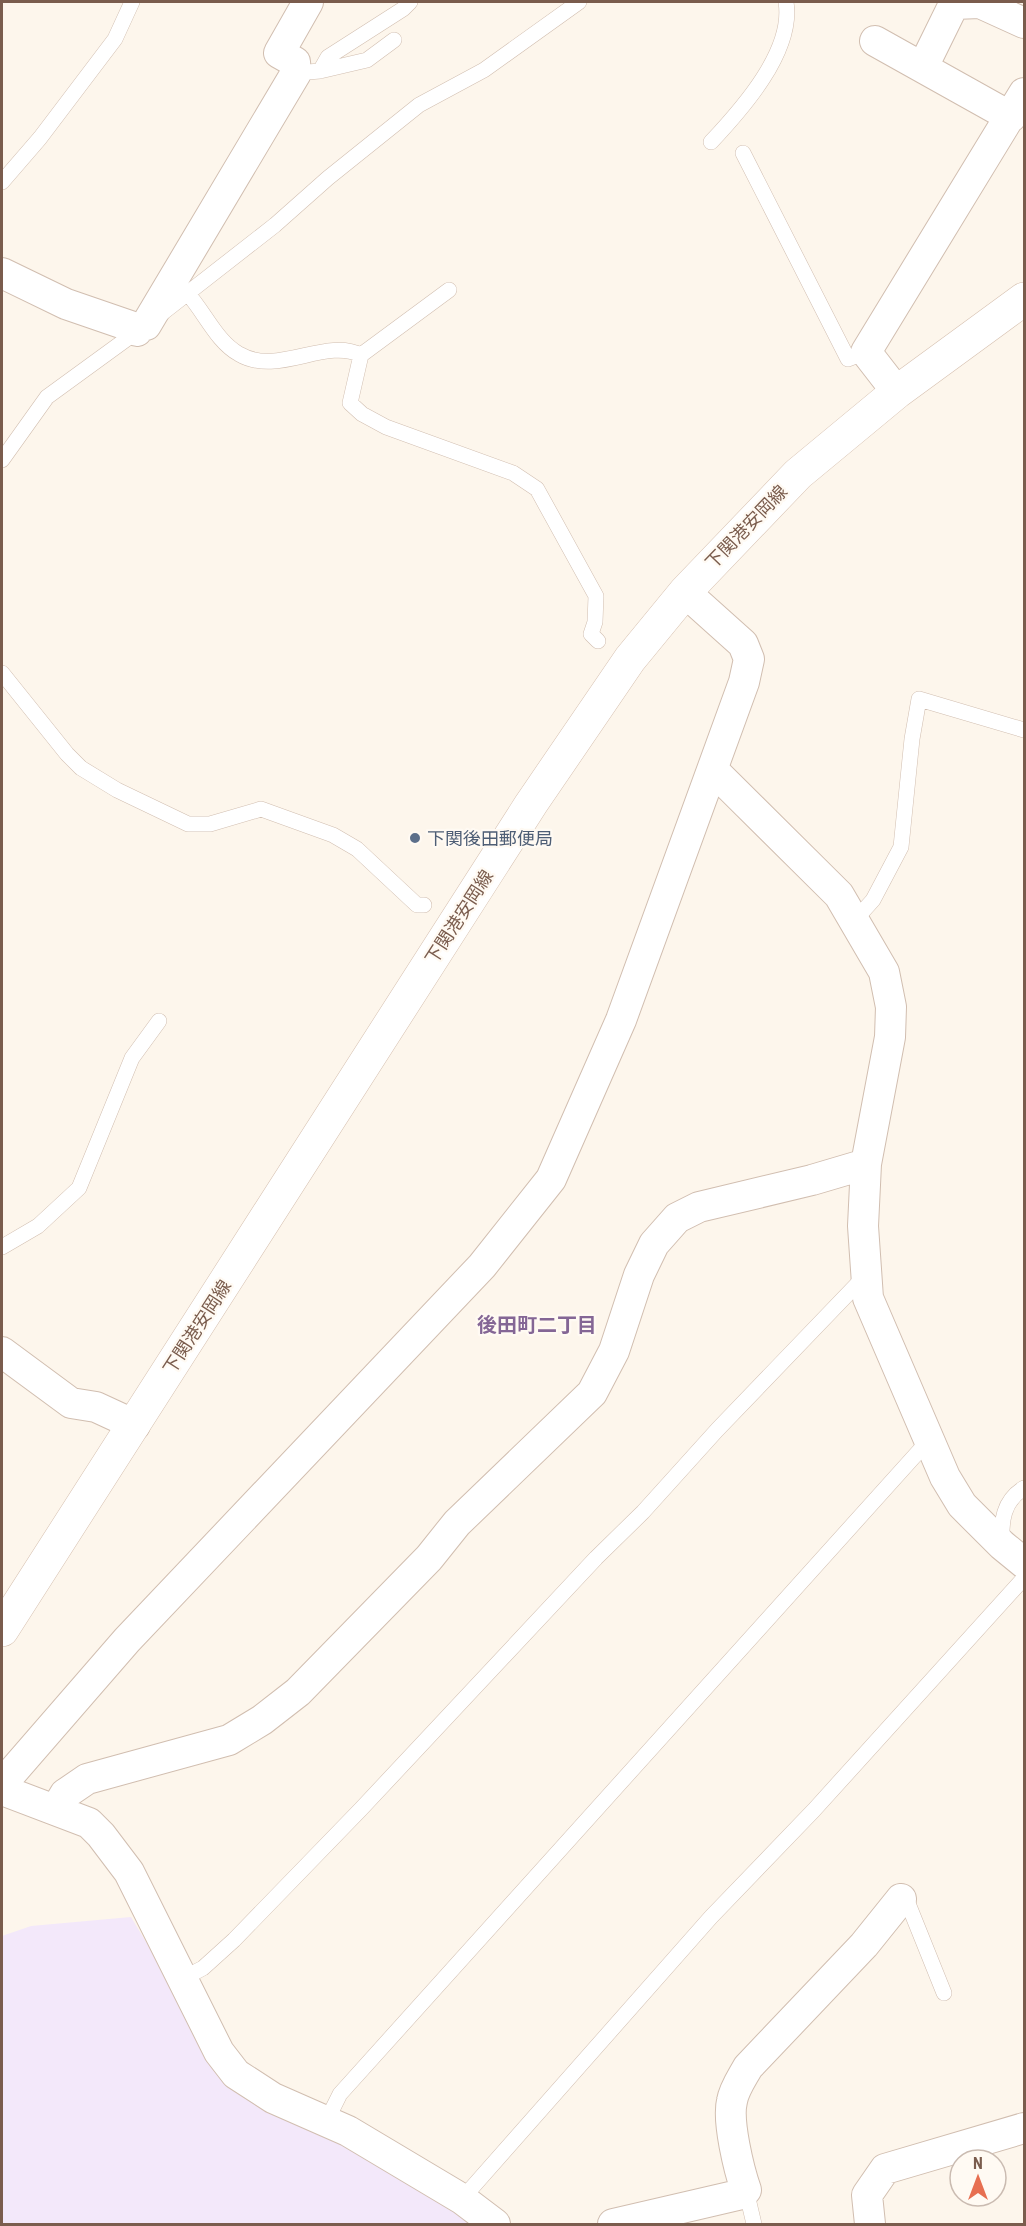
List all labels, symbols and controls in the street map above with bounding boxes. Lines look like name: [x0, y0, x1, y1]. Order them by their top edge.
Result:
street label: 下関港安岡線: [701, 481, 791, 573]
place label: 下関後田郵便局: [427, 828, 553, 849]
marker: 下関後田郵便局: [408, 831, 422, 845]
street label: 下関港安岡線: [421, 866, 497, 968]
street label: 下関港安岡線: [159, 1276, 235, 1378]
district label: 後田町二丁目: [477, 1313, 597, 1337]
north arrow: [948, 2148, 1008, 2208]
text: N: [973, 2154, 983, 2173]

